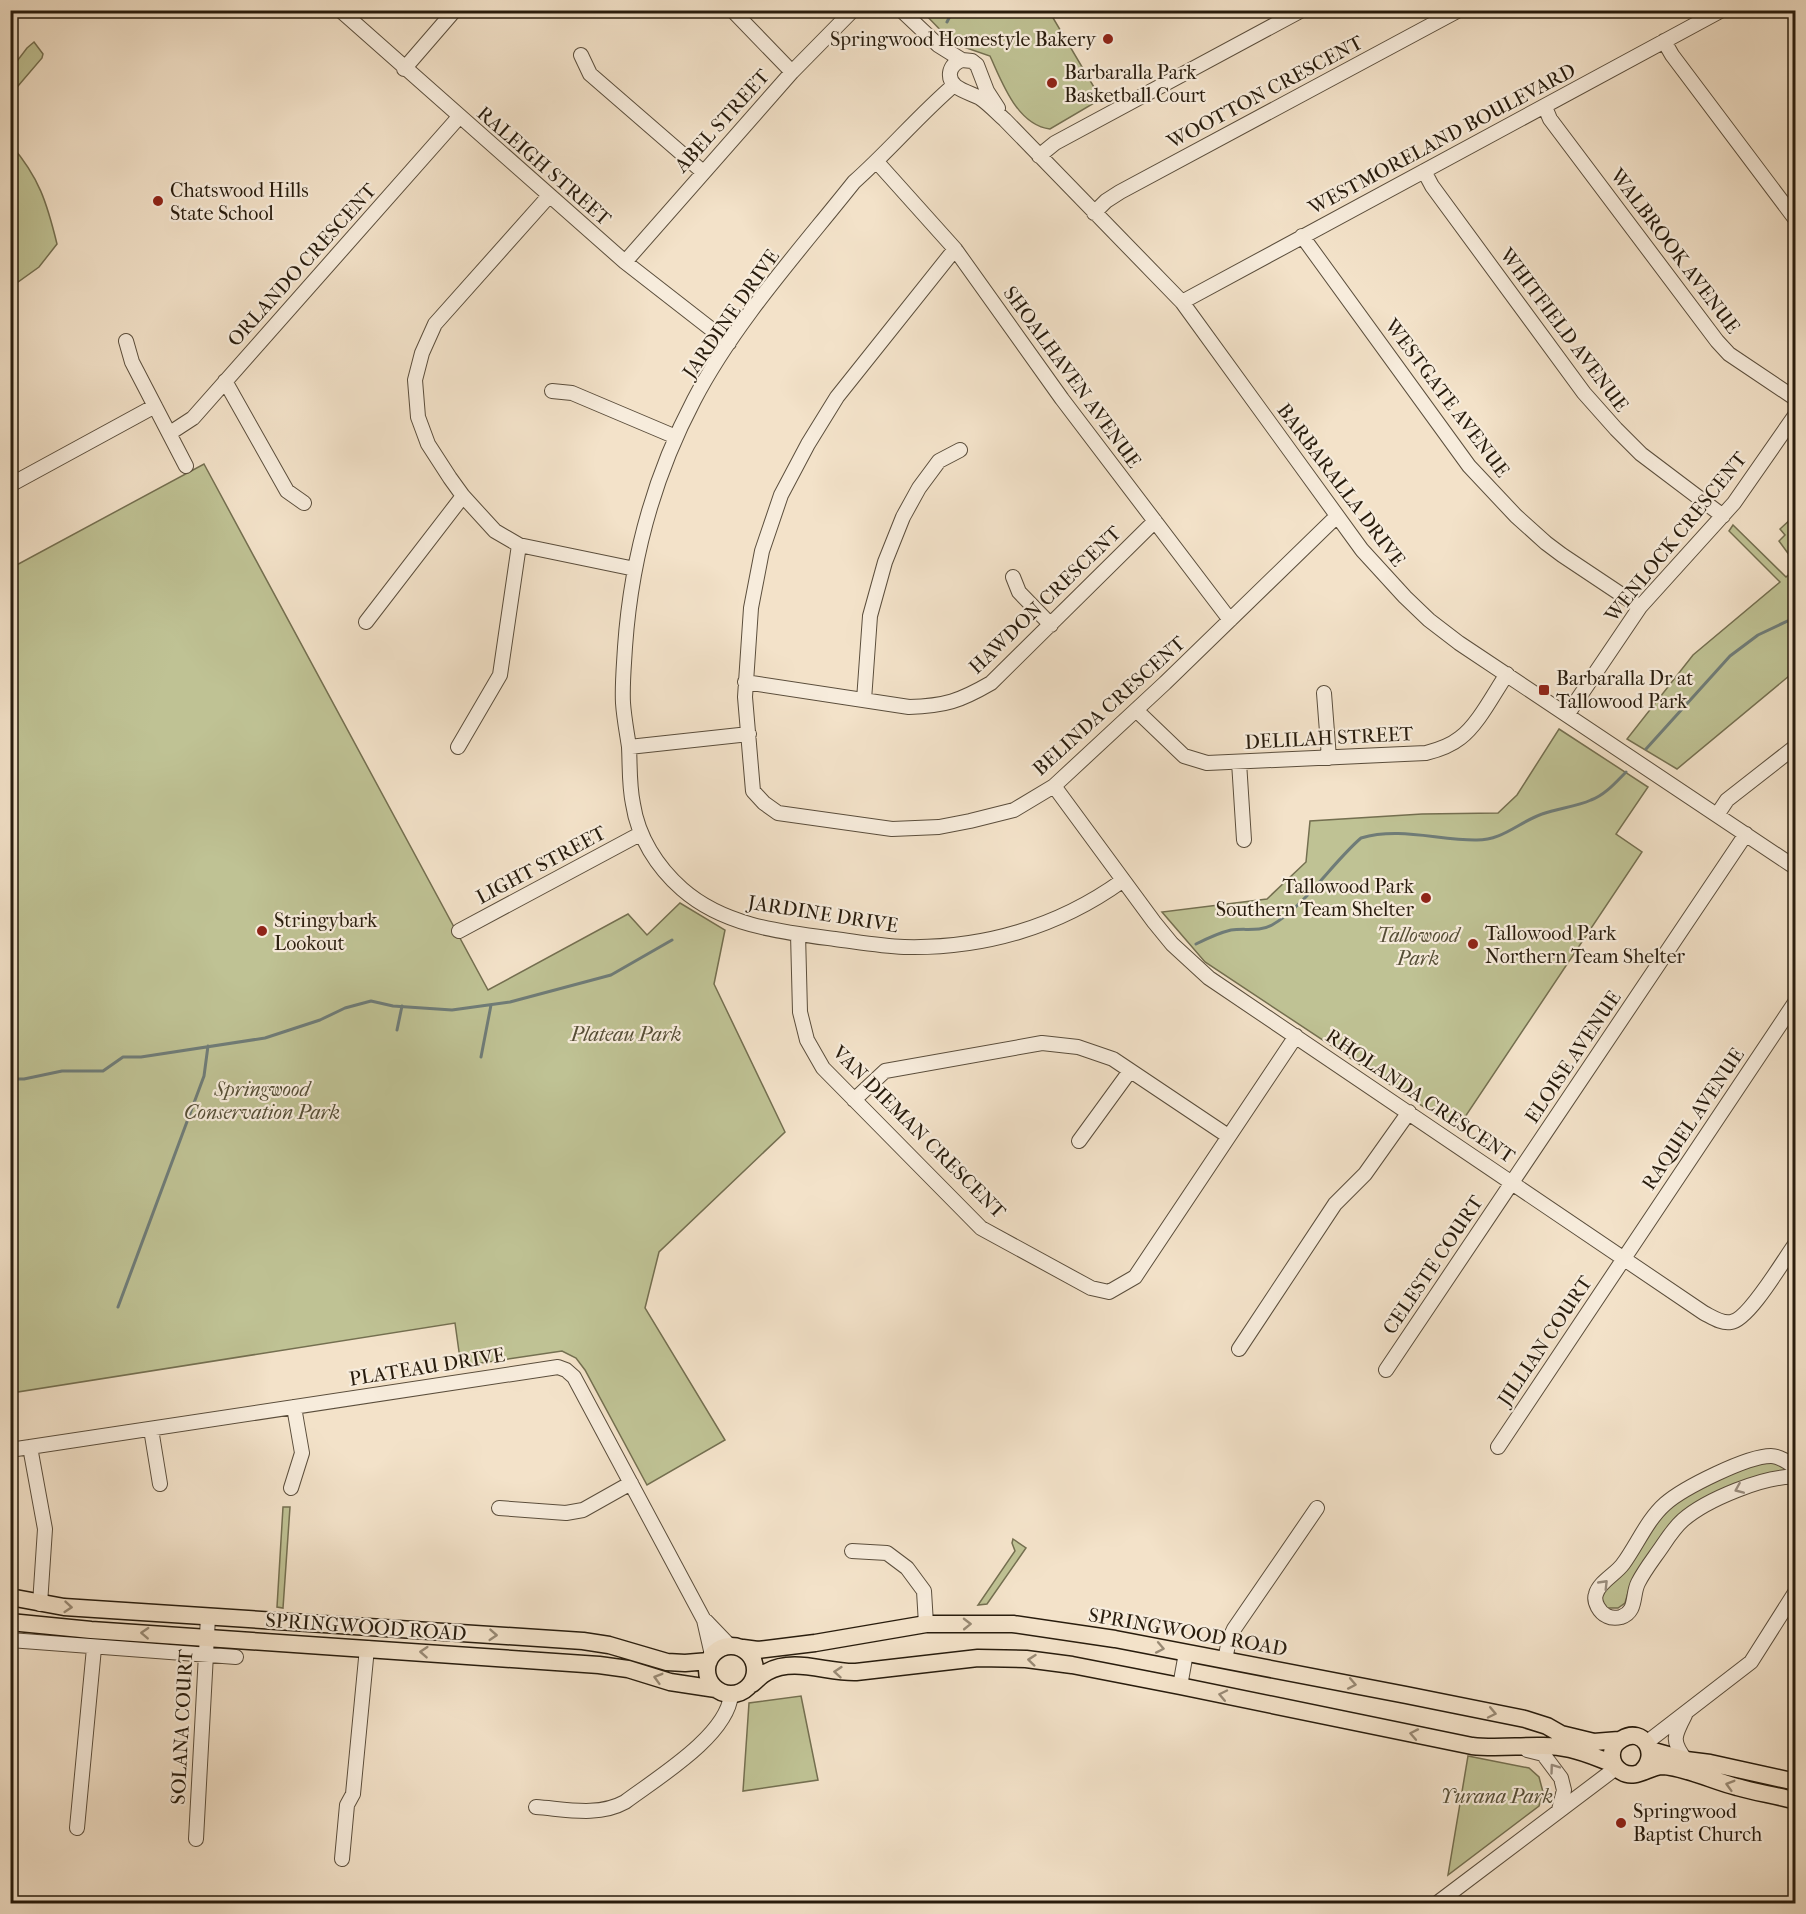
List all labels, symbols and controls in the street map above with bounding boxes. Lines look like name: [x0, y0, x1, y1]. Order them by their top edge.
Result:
place label: Springwood Homestyle Bakery: [830, 28, 1097, 51]
street label: WOOTTON CRESCENT: [1162, 30, 1367, 154]
marker: Springwood Homestyle Bakery: [1101, 32, 1115, 46]
street label: WESTMORELAND BOULEVARD: [1304, 59, 1579, 220]
place label: Barbaralla Park Basketball Court: [1064, 61, 1206, 107]
street label: ABEL STREET: [669, 64, 775, 178]
marker: Barbaralla Park Basketball Court: [1045, 76, 1059, 90]
street label: RALEIGH STREET: [472, 102, 616, 231]
street label: WALBROOK AVENUE: [1605, 163, 1744, 338]
place label: Chatswood Hills State School: [170, 179, 309, 225]
street label: ORLANDO CRESCENT: [223, 179, 381, 351]
marker: Chatswood Hills State School: [151, 194, 165, 208]
street label: WHITFIELD AVENUE: [1494, 243, 1633, 416]
street label: JARDINE DRIVE: [677, 245, 784, 384]
street label: SHOALHAVEN AVENUE: [998, 282, 1146, 472]
street label: WESTGATE AVENUE: [1379, 314, 1514, 482]
street label: BARBARALLA DRIVE: [1272, 399, 1410, 571]
street label: WENLOCK CRESCENT: [1600, 447, 1752, 627]
street label: HAWDON CRESCENT: [964, 521, 1126, 679]
street label: BELINDA CRESCENT: [1028, 631, 1190, 780]
place label: Barbaralla Dr at Tallowood Park: [1556, 667, 1693, 713]
marker: Barbaralla Dr at Tallowood Park: [1537, 683, 1551, 697]
street label: DELILAH STREET: [1244, 722, 1414, 754]
street label: LIGHT STREET: [472, 821, 610, 909]
place label: Tallowood Park Southern Team Shelter: [1216, 875, 1415, 921]
street label: JARDINE DRIVE: [744, 890, 900, 937]
marker: Tallowood Park Southern Team Shelter: [1419, 891, 1433, 905]
place label: Stringybark Lookout: [274, 909, 378, 955]
place label: Tallowood Park Northern Team Shelter: [1485, 922, 1686, 968]
marker: Stringybark Lookout: [255, 924, 269, 938]
park label: Tallowood Park: [1377, 924, 1462, 970]
marker: Tallowood Park Northern Team Shelter: [1466, 937, 1480, 951]
street label: ELOISE AVENUE: [1520, 987, 1626, 1127]
park label: Plateau Park: [570, 1023, 681, 1046]
street label: RHOLANDA CRESCENT: [1321, 1024, 1519, 1168]
street label: VAN DIEMAN CRESCENT: [827, 1040, 1011, 1224]
street label: RAQUEL AVENUE: [1637, 1044, 1749, 1194]
park label: Springwood Conservation Park: [184, 1078, 340, 1124]
street label: CELESTE COURT: [1378, 1191, 1488, 1339]
street label: JILLIAN COURT: [1492, 1271, 1597, 1412]
street label: PLATEAU DRIVE: [347, 1343, 507, 1391]
one-way arrow: [1735, 1482, 1746, 1494]
one-way arrow: [1597, 1580, 1608, 1591]
one-way arrow: [64, 1600, 73, 1613]
street label: SPRINGWOOD ROAD: [1087, 1603, 1289, 1661]
street label: SPRINGWOOD ROAD: [265, 1608, 467, 1646]
one-way arrow: [963, 1617, 972, 1630]
one-way arrow: [141, 1627, 150, 1640]
one-way arrow: [489, 1629, 498, 1642]
one-way arrow: [1155, 1641, 1165, 1654]
one-way arrow: [419, 1646, 428, 1659]
street label: SOLANA COURT: [166, 1648, 198, 1805]
one-way arrow: [1027, 1654, 1036, 1666]
one-way arrow: [833, 1666, 842, 1679]
one-way arrow: [653, 1673, 664, 1685]
one-way arrow: [1347, 1678, 1356, 1690]
one-way arrow: [1219, 1689, 1229, 1702]
one-way arrow: [1487, 1706, 1497, 1719]
one-way arrow: [1410, 1728, 1420, 1741]
one-way arrow: [1550, 1763, 1561, 1774]
one-way arrow: [1725, 1780, 1736, 1792]
park label: Yurana Park: [1441, 1785, 1553, 1808]
place label: Springwood Baptist Church: [1633, 1800, 1763, 1846]
marker: Springwood Baptist Church: [1614, 1816, 1628, 1830]

